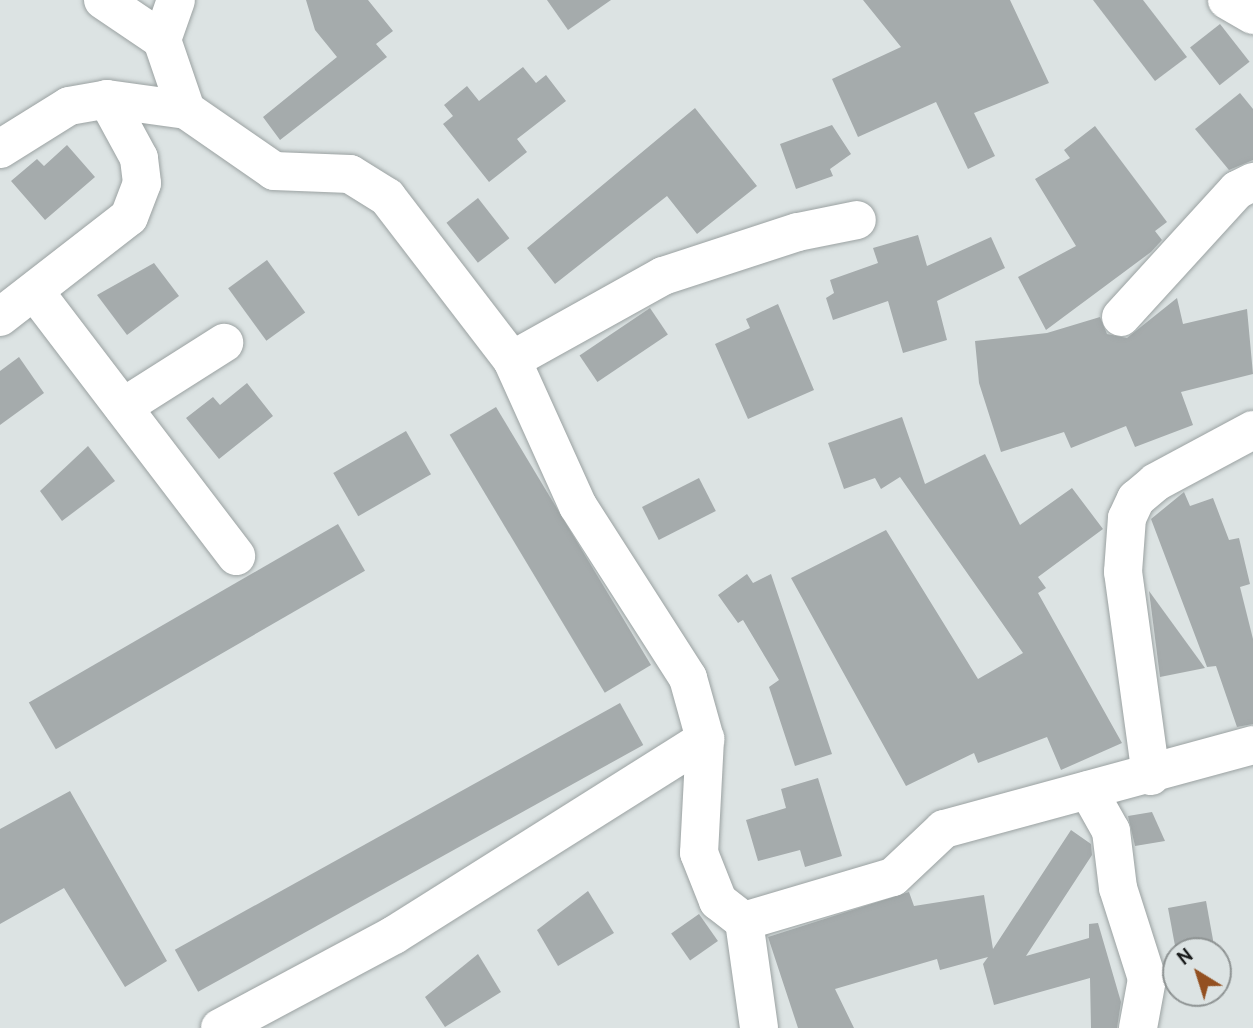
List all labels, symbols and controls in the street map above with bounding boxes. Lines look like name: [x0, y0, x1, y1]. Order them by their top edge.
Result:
north arrow: [1162, 937, 1232, 1007]
text: N: [1173, 943, 1197, 970]

